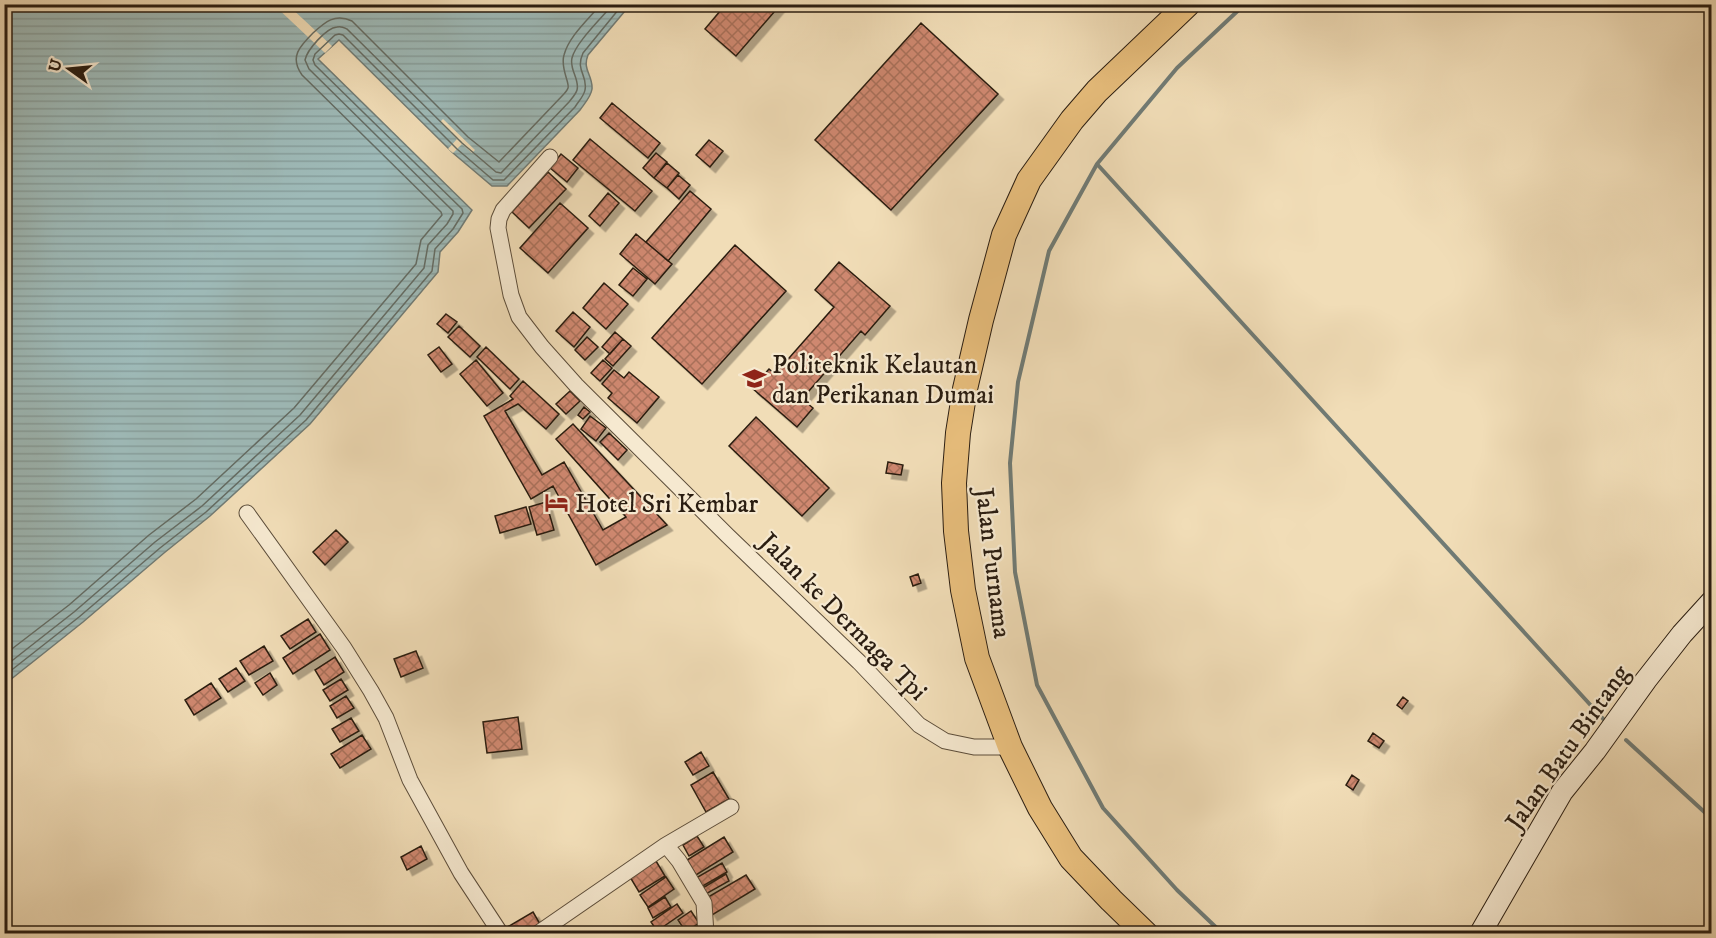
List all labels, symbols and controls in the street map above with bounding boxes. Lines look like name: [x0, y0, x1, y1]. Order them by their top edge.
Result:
north arrow: [39, 39, 99, 99]
text: U: [44, 56, 67, 74]
place label: Politeknik Kelautan dan Perikanan Dumai: [772, 349, 994, 412]
school or university icon: Politeknik Kelautan dan Perikanan Dumai: [741, 366, 767, 392]
street label: Jalan Purnama: [967, 484, 1018, 640]
place label: Hotel Sri Kembar: [575, 488, 758, 521]
hotel icon: Hotel Sri Kembar: [544, 490, 570, 516]
street label: Jalan ke Dermaga Tpi: [751, 525, 934, 708]
street label: Jalan Batu Bintang: [1498, 658, 1638, 839]

